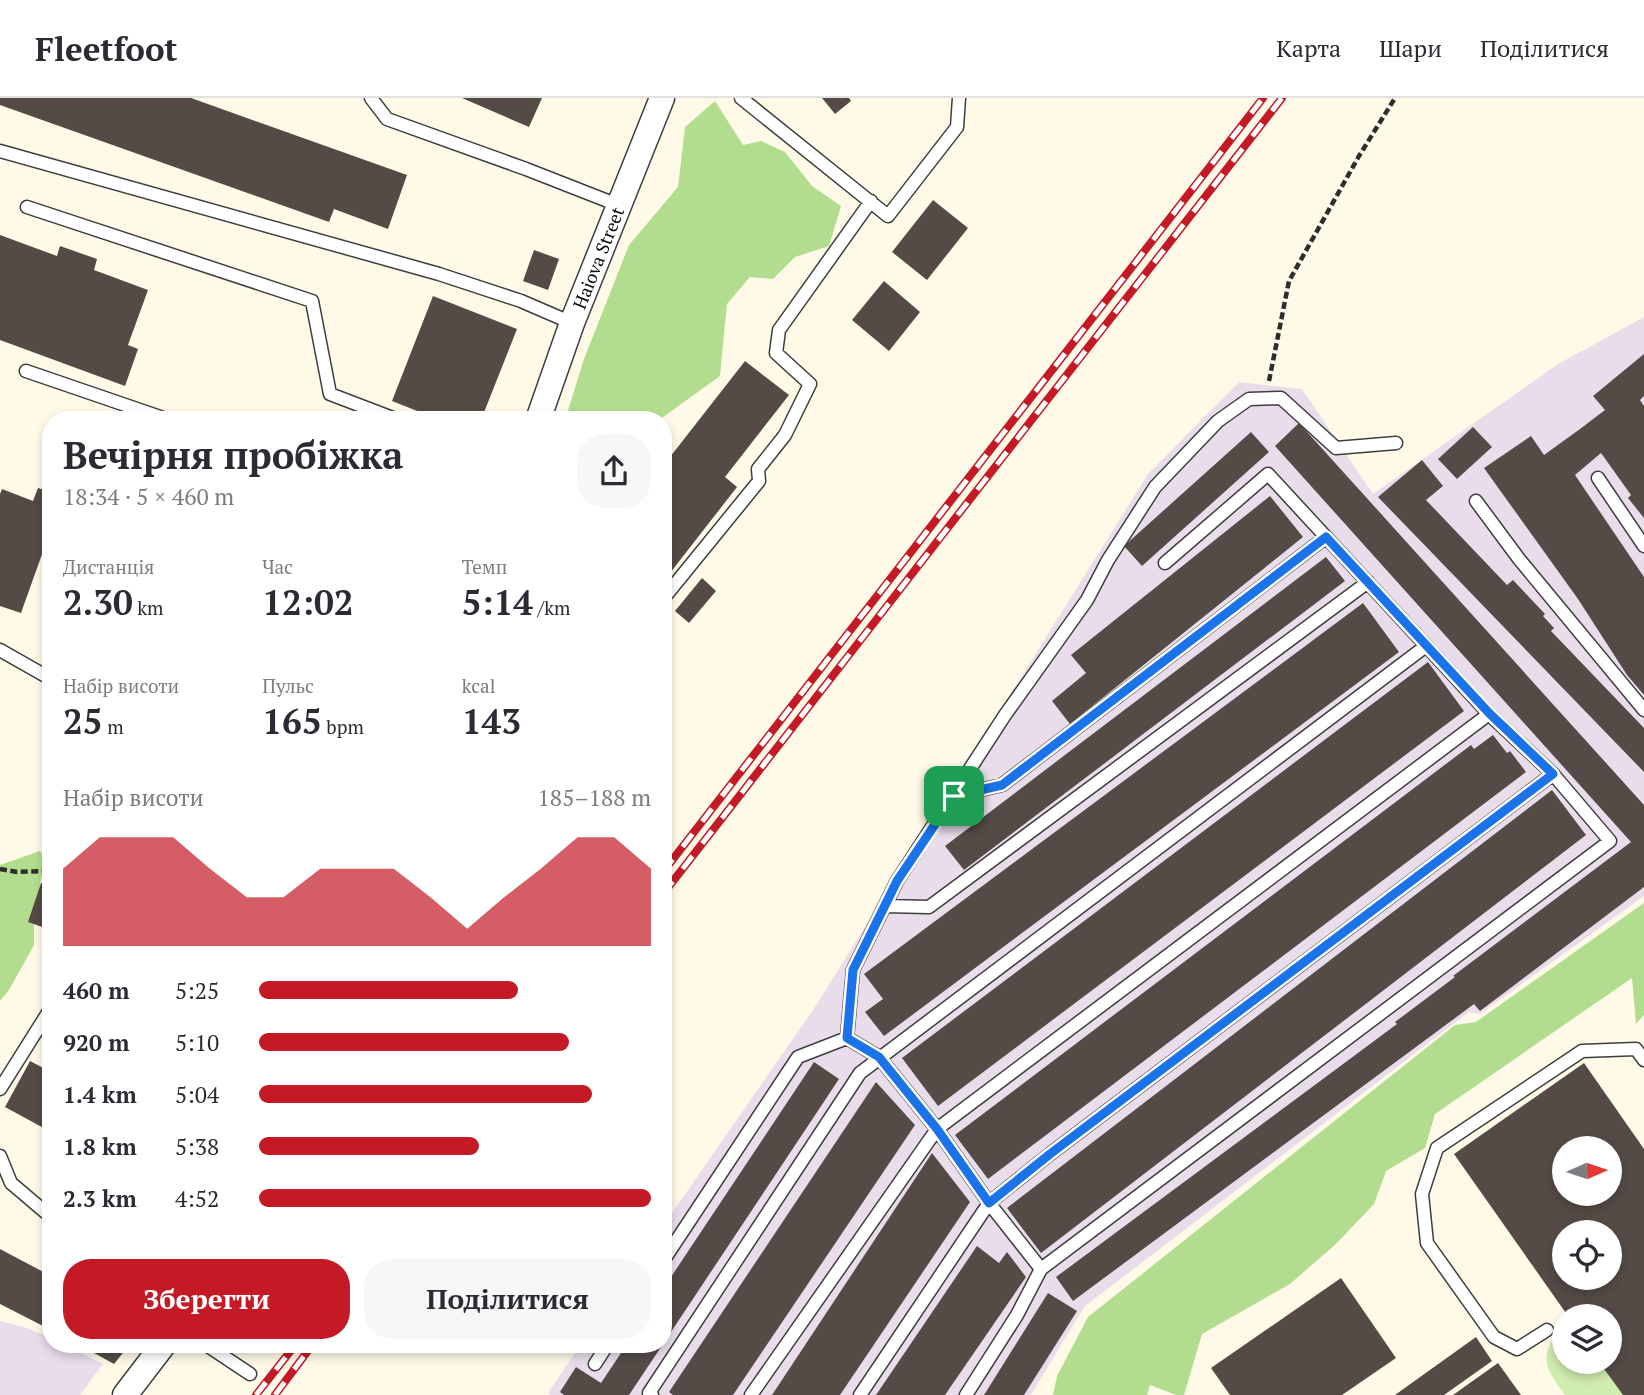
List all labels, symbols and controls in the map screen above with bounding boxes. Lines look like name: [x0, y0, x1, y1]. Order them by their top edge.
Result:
text: Fleetfoot: [35, 27, 178, 70]
text: Карта: [1276, 32, 1341, 64]
text: Шари: [1379, 32, 1442, 64]
text: Поділитися: [1480, 32, 1609, 64]
street label: Haiova Street: [567, 203, 629, 312]
text: Вечірня пробіжка: [63, 430, 403, 480]
button: share: [577, 434, 651, 508]
text: 18:34 · 5 × 460 m: [63, 481, 234, 512]
text: Дистанція: [63, 554, 154, 579]
text: Час: [262, 554, 293, 579]
text: Темп: [462, 554, 507, 579]
text: 2.30: [63, 579, 133, 625]
text: 12:02: [262, 579, 353, 625]
text: 5:14: [462, 579, 533, 625]
text: km: [133, 595, 164, 620]
text: /km: [533, 595, 570, 620]
text: Набір висоти: [63, 673, 179, 698]
text: Пульс: [262, 673, 314, 698]
text: kcal: [462, 673, 495, 698]
text: 25: [63, 698, 103, 744]
text: 165: [262, 698, 322, 744]
text: 143: [462, 698, 521, 744]
text: m: [103, 714, 124, 739]
text: bpm: [322, 714, 364, 739]
pin: [924, 766, 984, 826]
icon: arrive: [935, 777, 973, 815]
text: Набір висоти: [63, 782, 204, 813]
text: 185–188 m: [538, 782, 651, 813]
text: 460 m: [63, 975, 129, 1006]
text: 5:25: [175, 975, 219, 1006]
text: 920 m: [63, 1027, 129, 1058]
text: 5:10: [175, 1027, 219, 1058]
text: 1.4 km: [63, 1079, 137, 1110]
text: 5:04: [175, 1079, 219, 1110]
text: 1.8 km: [63, 1131, 137, 1162]
text: 5:38: [175, 1131, 219, 1162]
north arrow: [1552, 1136, 1622, 1206]
map controls: [1552, 1136, 1622, 1374]
text: 2.3 km: [63, 1183, 137, 1214]
text: 4:52: [175, 1183, 219, 1214]
button: locate: [1552, 1220, 1622, 1290]
button: Зберегти: [63, 1259, 350, 1339]
button: Поділитися: [364, 1259, 651, 1339]
button: layers: [1552, 1304, 1622, 1374]

